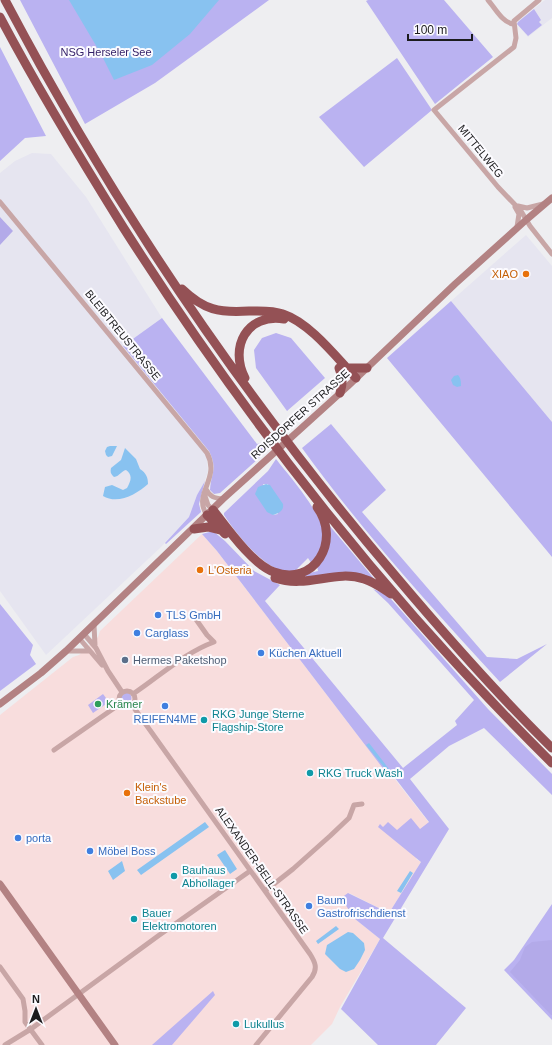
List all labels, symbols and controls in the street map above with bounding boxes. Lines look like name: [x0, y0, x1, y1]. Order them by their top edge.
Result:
scale bar: [408, 16, 472, 42]
text: 100 m: [414, 23, 447, 37]
park label: NSG Herseler See: [60, 46, 152, 58]
street label: MITTELWEG: [456, 122, 506, 180]
place label: XIAO: [492, 268, 518, 280]
marker: XIAO: [521, 269, 531, 279]
street label: BLEIBTREUSTRASSE: [83, 288, 163, 382]
street label: ROISDORFER STRASSE: [249, 367, 351, 461]
place label: L'Osteria: [208, 564, 253, 576]
marker: L'Osteria: [195, 565, 205, 575]
place label: TLS GmbH: [166, 609, 221, 621]
marker: TLS GmbH: [153, 610, 163, 620]
place label: Carglass: [145, 627, 189, 639]
marker: Carglass: [132, 628, 142, 638]
place label: Küchen Aktuell: [269, 647, 342, 659]
marker: Küchen Aktuell: [256, 648, 266, 658]
place label: Hermes Paketshop: [133, 654, 227, 666]
marker: Hermes Paketshop: [120, 655, 130, 665]
place label: Krämer: [106, 698, 142, 710]
marker: Krämer: [93, 699, 103, 709]
marker: REIFEN4ME: [160, 701, 170, 711]
place label: RKG Junge Sterne Flagship-Store: [212, 708, 304, 733]
place label: REIFEN4ME: [134, 713, 196, 725]
marker: RKG Junge Sterne Flagship-Store: [199, 715, 209, 725]
place label: RKG Truck Wash: [318, 767, 403, 779]
marker: RKG Truck Wash: [305, 768, 315, 778]
place label: Klein's Backstube: [135, 781, 186, 806]
marker: Klein's Backstube: [122, 788, 132, 798]
street label: ALEXANDER-BELL-STRASSE: [213, 804, 311, 936]
place label: porta: [26, 832, 52, 844]
marker: porta: [13, 833, 23, 843]
place label: Möbel Boss: [98, 845, 156, 857]
marker: Möbel Boss: [85, 846, 95, 856]
place label: Bauhaus Abhollager: [182, 864, 235, 889]
marker: Bauhaus Abhollager: [169, 871, 179, 881]
place label: Baum Gastrofrischdienst: [317, 894, 406, 919]
marker: Baum Gastrofrischdienst: [304, 901, 314, 911]
place label: Bauer Elektromotoren: [142, 907, 217, 932]
marker: Bauer Elektromotoren: [129, 914, 139, 924]
north arrow: [16, 989, 56, 1029]
text: N: [32, 993, 40, 1005]
place label: Lukullus: [244, 1018, 285, 1030]
marker: Lukullus: [231, 1019, 241, 1029]

